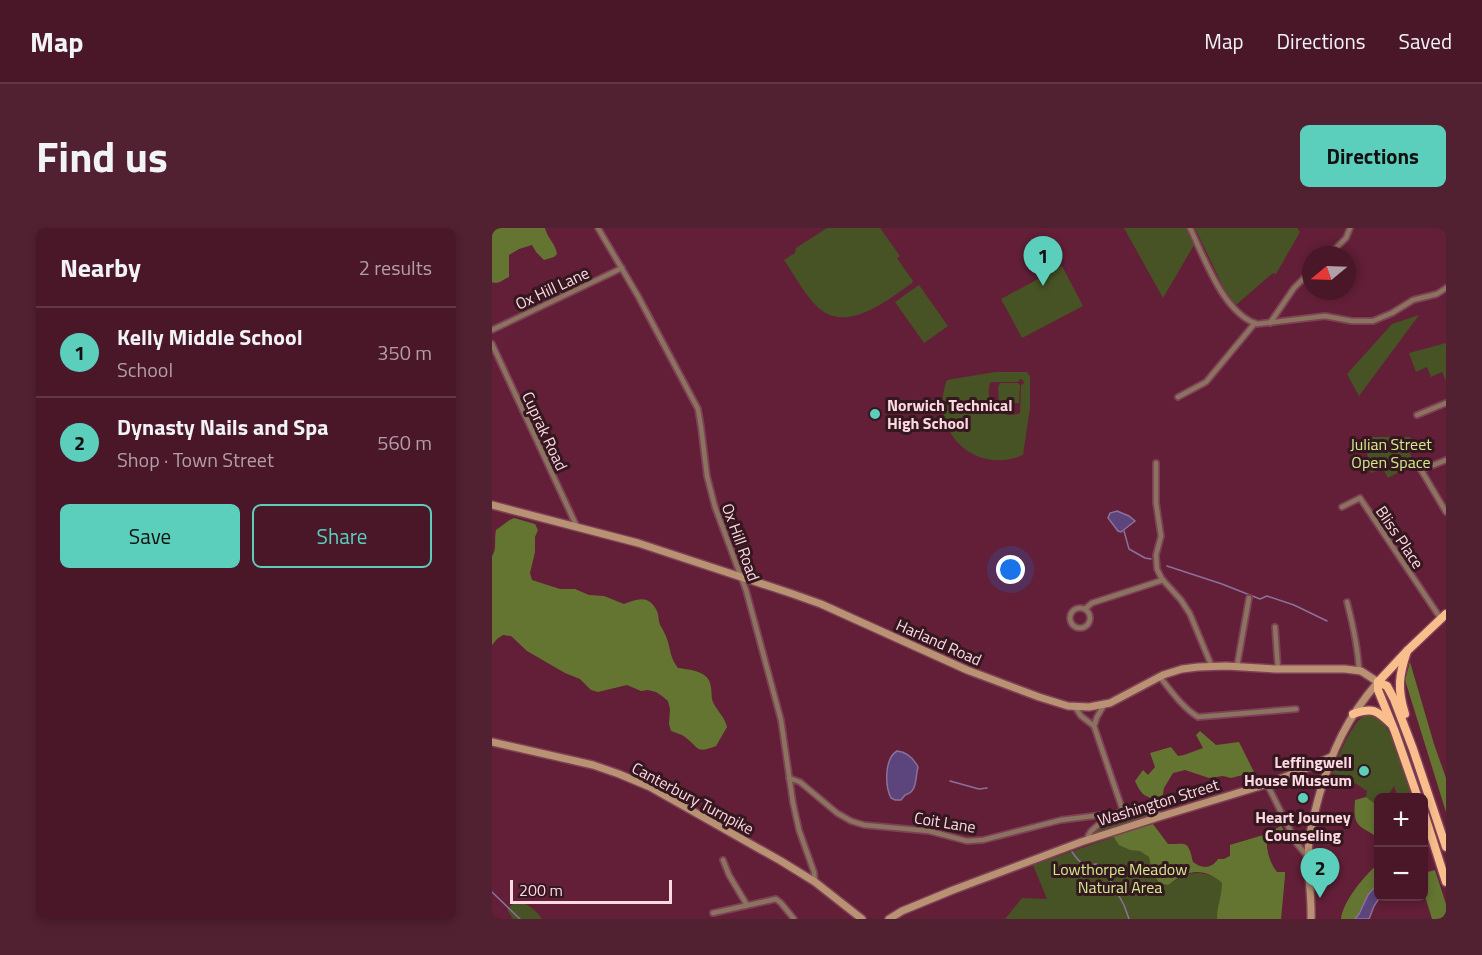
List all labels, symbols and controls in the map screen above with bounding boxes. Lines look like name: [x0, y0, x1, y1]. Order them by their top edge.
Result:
text: Map: [30, 20, 84, 63]
text: Map: [1204, 25, 1244, 57]
text: Directions: [1277, 25, 1366, 57]
text: Saved: [1399, 25, 1452, 57]
text: Find us: [36, 124, 168, 188]
button: Directions: [1300, 125, 1446, 187]
pin: 1: [1024, 236, 1062, 286]
north arrow: [1302, 246, 1356, 300]
text: Nearby: [60, 248, 141, 287]
text: 2 results: [359, 252, 432, 283]
street label: Ox Hill Lane: [511, 260, 593, 316]
text: Kelly Middle School: [117, 320, 303, 354]
text: 1: [74, 337, 85, 368]
text: 350 m: [377, 337, 432, 368]
text: School: [117, 354, 173, 385]
street label: Cuprak Road: [516, 387, 574, 475]
place label: Norwich Technical High School: [887, 393, 1013, 435]
marker: Norwich Technical High School: [868, 407, 882, 421]
text: Dynasty Nails and Spa: [117, 410, 329, 444]
text: 2: [74, 427, 85, 458]
text: 560 m: [377, 427, 432, 458]
park label: Julian Street Open Space: [1350, 432, 1432, 474]
text: Shop · Town Street: [117, 444, 274, 475]
street label: Ox Hill Road: [716, 500, 766, 584]
street label: Bliss Place: [1370, 501, 1430, 573]
button: Save: [60, 504, 240, 568]
button: Share: [252, 504, 432, 568]
your location: [996, 555, 1025, 584]
street label: Harland Road: [892, 612, 986, 672]
place label: Leffingwell House Museum: [1244, 750, 1352, 792]
street label: Canterbury Turnpike: [628, 756, 758, 840]
marker: Leffingwell House Museum: [1357, 764, 1371, 778]
street label: Washington Street: [1094, 772, 1222, 832]
marker: Heart Journey Counseling: [1296, 791, 1310, 805]
map controls: [1374, 793, 1428, 901]
button: +: [1374, 793, 1428, 847]
street label: Coit Lane: [913, 805, 977, 839]
place label: Heart Journey Counseling: [1255, 805, 1351, 847]
button: −: [1374, 847, 1428, 901]
pin: 2: [1300, 848, 1340, 898]
park label: Lowthorpe Meadow Natural Area: [1053, 857, 1187, 899]
scale bar: [510, 877, 672, 904]
text: 200 m: [519, 878, 563, 902]

